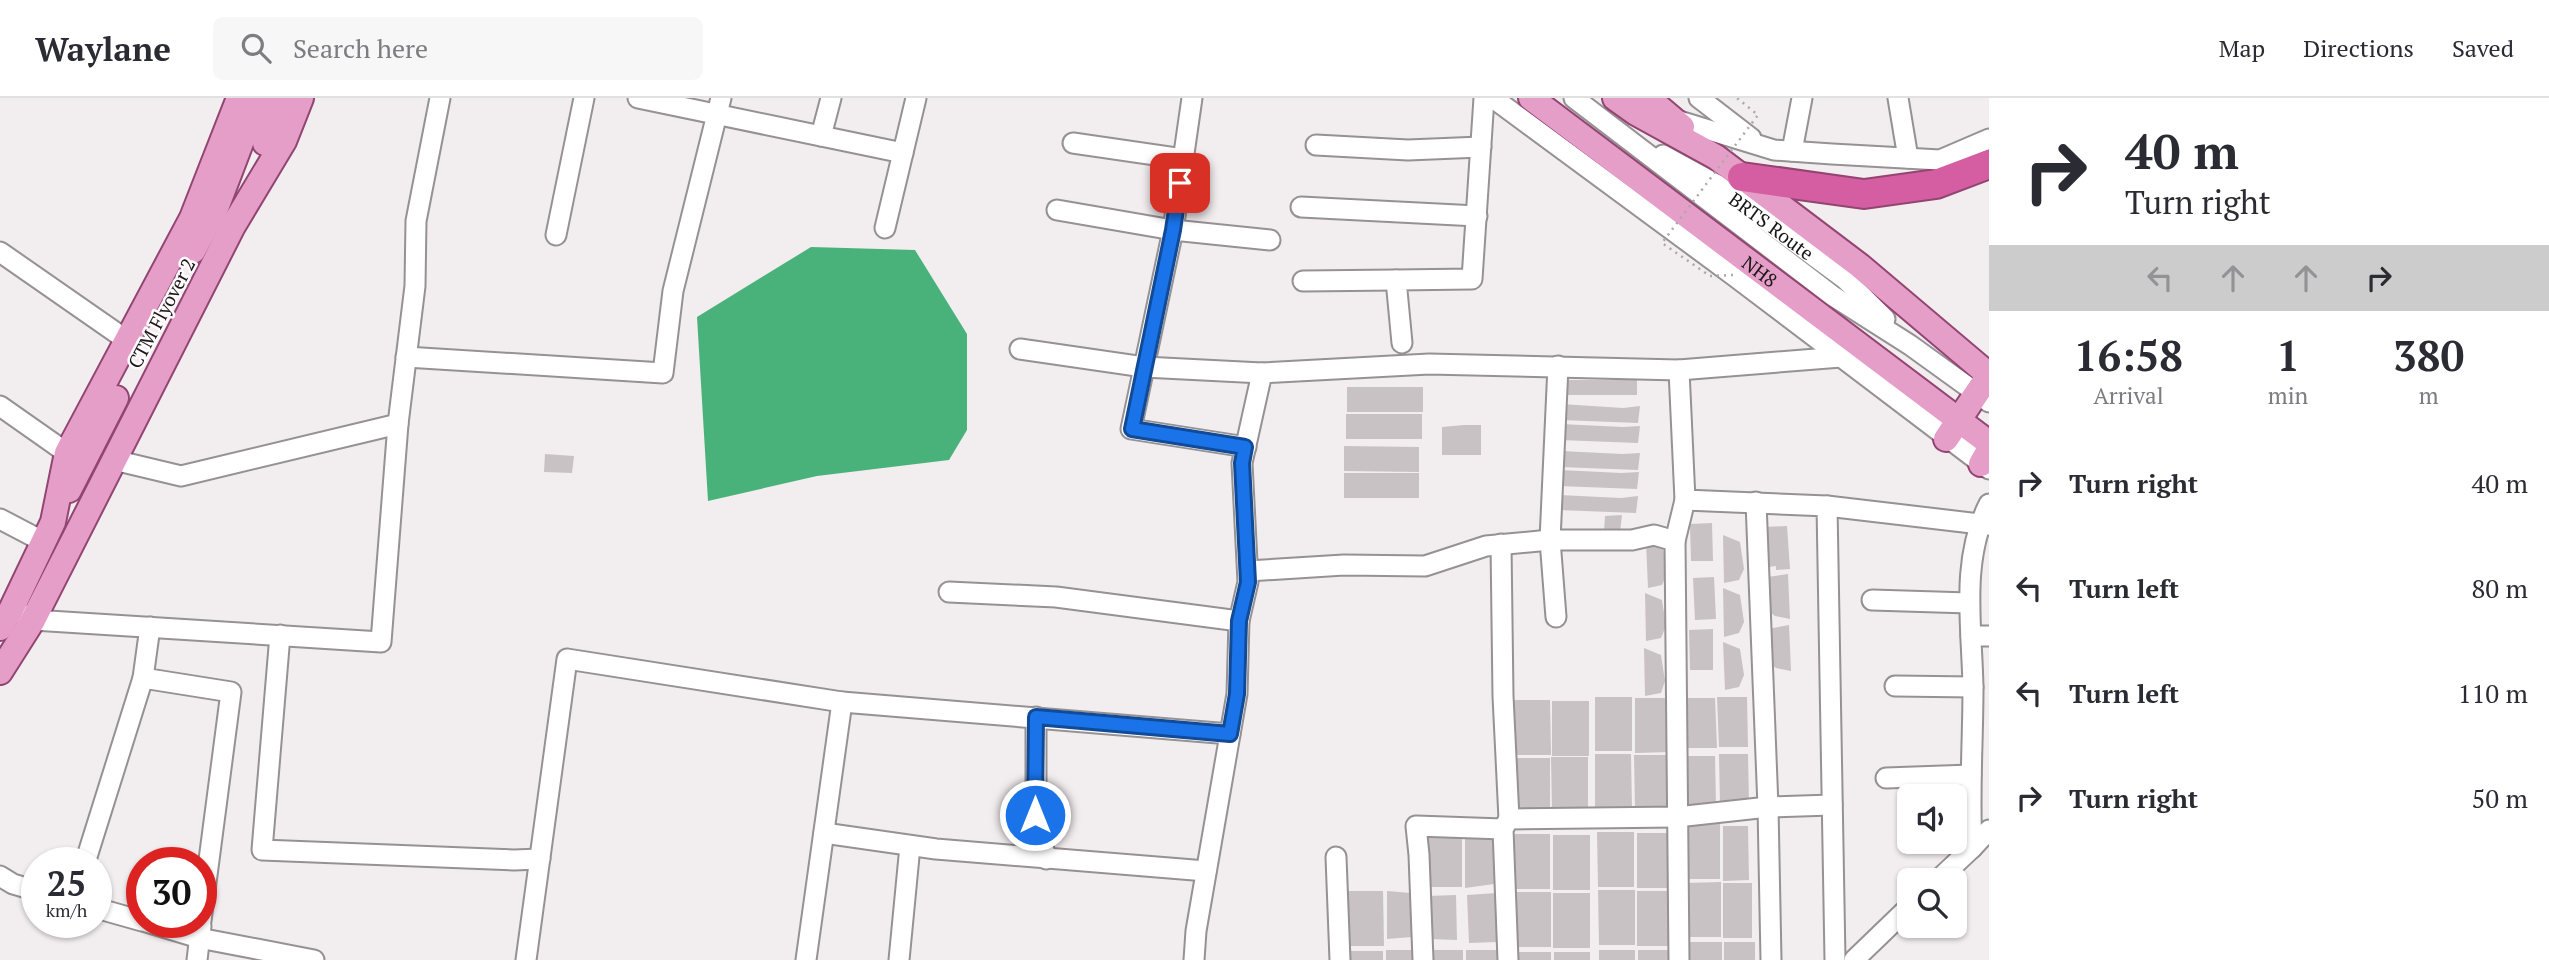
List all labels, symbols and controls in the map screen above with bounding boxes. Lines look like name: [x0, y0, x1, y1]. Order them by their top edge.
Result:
search box: [213, 17, 703, 80]
text: Waylane: [35, 27, 171, 70]
icon: search: [237, 29, 275, 67]
text: Search here: [293, 31, 428, 65]
text: Map: [2219, 32, 2265, 64]
text: Directions: [2303, 32, 2414, 64]
text: Saved: [2452, 32, 2514, 64]
text: 40 m: [2125, 118, 2239, 183]
icon: right: [2010, 126, 2101, 217]
pin: [1150, 153, 1210, 213]
icon: arrive: [1161, 164, 1199, 202]
text: Turn right: [2125, 181, 2271, 223]
street label: BRTS Route: [1725, 186, 1819, 265]
street label: NH8: [1738, 249, 1783, 292]
street label: CTM Flyover 2: [122, 254, 200, 372]
icon: left: [2141, 259, 2179, 297]
icon: ahead: [2214, 259, 2252, 297]
icon: ahead: [2287, 259, 2325, 297]
icon: right: [2360, 259, 2398, 297]
text: 16:58: [2074, 327, 2183, 383]
text: 1: [2276, 327, 2300, 383]
text: 380: [2393, 327, 2464, 383]
text: Arrival: [2093, 380, 2164, 411]
text: min: [2268, 380, 2308, 411]
text: m: [2419, 380, 2439, 411]
icon: right: [2010, 464, 2048, 502]
text: Turn right: [2069, 466, 2198, 500]
text: 40 m: [2472, 466, 2528, 500]
icon: left: [2010, 569, 2048, 607]
text: Turn left: [2069, 571, 2179, 605]
text: 80 m: [2472, 571, 2528, 605]
icon: left: [2010, 674, 2048, 712]
text: Turn left: [2069, 676, 2179, 710]
text: 110 m: [2458, 676, 2528, 710]
position arrow: [998, 778, 1072, 852]
icon: right: [2010, 779, 2048, 817]
text: Turn right: [2069, 781, 2198, 815]
text: 50 m: [2472, 781, 2528, 815]
map controls: [1897, 784, 1967, 938]
button: sound: [1897, 784, 1967, 854]
speed limit sign: 30: [126, 847, 217, 938]
text: 25: [47, 860, 86, 906]
button: search: [1897, 868, 1967, 938]
text: km/h: [46, 898, 87, 922]

